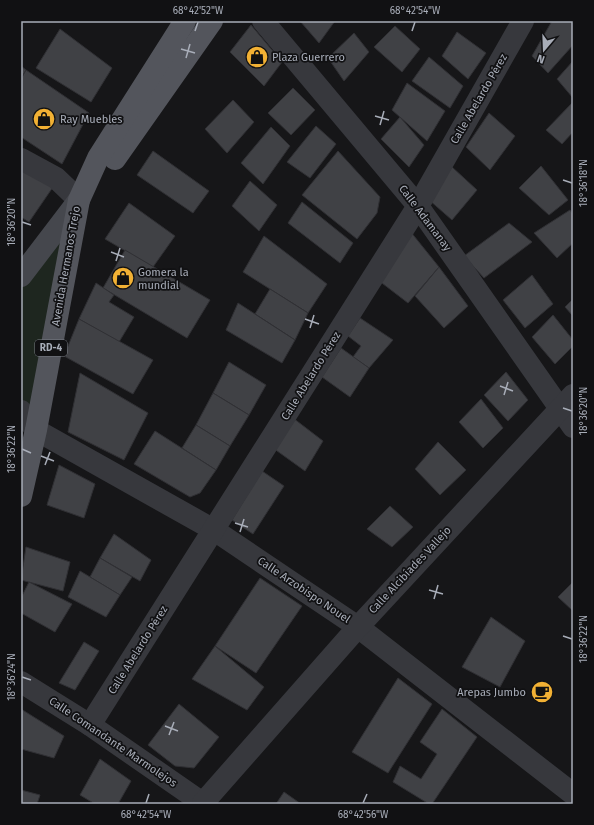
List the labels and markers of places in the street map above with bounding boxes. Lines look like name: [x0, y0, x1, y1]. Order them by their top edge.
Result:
shop icon: Plaza Guerrero: [244, 44, 270, 70]
place label: Plaza Guerrero: [272, 51, 345, 64]
shop icon: Ray Muebles: [31, 106, 57, 132]
place label: Ray Muebles: [60, 113, 122, 126]
shop icon: Gomera la mundial: [110, 265, 136, 291]
place label: Gomera la mundial: [138, 266, 189, 292]
cafe icon: Arepas Jumbo: [529, 679, 555, 705]
place label: Arepas Jumbo: [457, 686, 526, 699]

